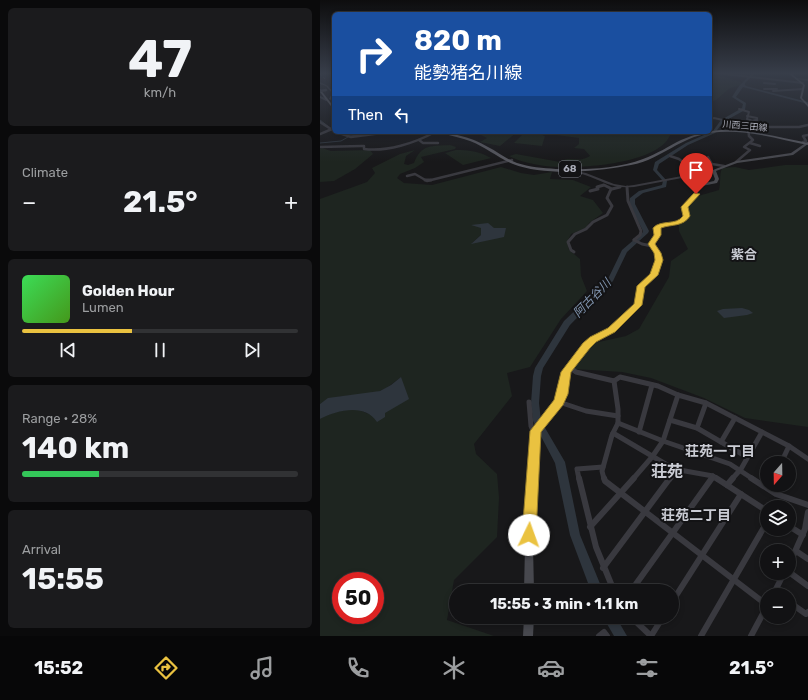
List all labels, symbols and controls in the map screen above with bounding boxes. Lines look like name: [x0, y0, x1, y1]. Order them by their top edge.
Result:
text: 820 m: [414, 24, 502, 57]
text: 47: [128, 28, 192, 90]
icon: right: [348, 28, 400, 80]
text: 能勢猪名川線: [414, 62, 522, 84]
text: km/h: [144, 85, 176, 100]
icon: left: [391, 104, 413, 126]
text: Then: [348, 106, 383, 124]
street label: 川西三田線: [722, 119, 769, 133]
pin: [679, 153, 713, 194]
icon: arrive: [685, 159, 707, 181]
road number: 68: [559, 161, 581, 177]
text: Climate: [22, 165, 68, 180]
text: 21.5°: [123, 184, 198, 220]
text: −: [22, 189, 36, 216]
text: +: [284, 189, 298, 216]
district label: 紫合: [731, 247, 757, 262]
water label: 阿古谷川: [570, 274, 615, 320]
text: Golden Hour: [82, 282, 174, 300]
text: Lumen: [82, 300, 124, 315]
icon: previous: [57, 339, 79, 361]
icon: pause: [149, 339, 171, 361]
icon: next: [241, 339, 263, 361]
text: Range · 28%: [22, 411, 97, 426]
text: 140 km: [22, 430, 129, 466]
district label: 荘苑一丁目: [685, 443, 755, 460]
north arrow: [760, 456, 796, 492]
map controls: [760, 456, 796, 624]
district label: 荘苑: [651, 462, 683, 481]
button: layers: [760, 500, 796, 536]
district label: 荘苑二丁目: [661, 507, 731, 524]
position arrow: [508, 514, 550, 556]
text: Arrival: [22, 542, 61, 557]
button: +: [760, 544, 796, 580]
text: 15:55: [22, 561, 104, 597]
speed limit sign: 50: [332, 572, 384, 624]
button: −: [760, 588, 796, 624]
text: 15:55 · 3 min · 1.1 km: [490, 595, 638, 613]
icon: directions: [152, 654, 180, 682]
icon: music: [248, 654, 276, 682]
icon: phone: [344, 654, 372, 682]
icon: climate: [440, 654, 468, 682]
icon: car: [537, 654, 565, 682]
icon: filters: [633, 654, 661, 682]
text: 15:52: [34, 657, 83, 679]
text: 21.5°: [729, 657, 774, 679]

